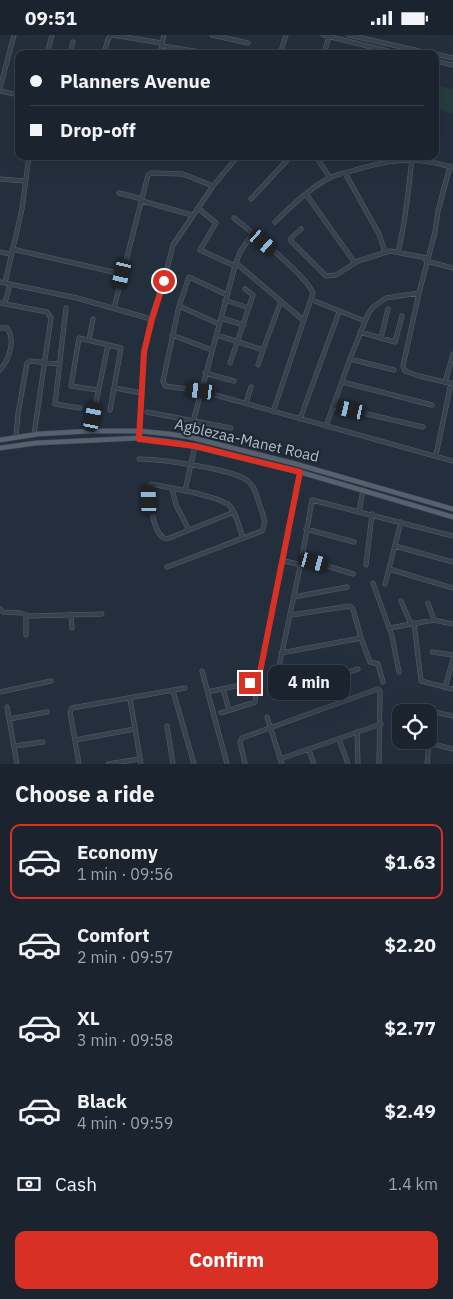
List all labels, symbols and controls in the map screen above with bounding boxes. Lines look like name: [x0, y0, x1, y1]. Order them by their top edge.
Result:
text: 09:51: [25, 6, 77, 30]
text: Planners Avenue: [60, 69, 211, 93]
text: Drop-off: [60, 118, 136, 142]
car: [246, 226, 279, 258]
car: [111, 258, 132, 290]
route start: [153, 270, 175, 292]
car: [185, 382, 216, 400]
car: [334, 399, 367, 421]
car: [82, 401, 103, 433]
street label: Agblezaa-Manet Road: [173, 414, 321, 466]
car: [140, 485, 157, 515]
car: [297, 551, 330, 573]
callout: 4 min: [268, 665, 350, 701]
route end: [239, 672, 261, 694]
text: 4 min: [288, 672, 330, 692]
map controls: [392, 704, 437, 749]
button: locate: [392, 704, 437, 749]
text: Choose a ride: [15, 779, 155, 808]
icon: car: [17, 839, 62, 884]
text: Economy: [77, 840, 158, 864]
text: $1.63: [384, 850, 436, 874]
text: 1 min · 09:56: [77, 864, 173, 884]
icon: car: [17, 922, 62, 967]
text: Comfort: [77, 923, 150, 947]
text: $2.20: [384, 933, 436, 957]
text: 2 min · 09:57: [77, 947, 173, 967]
icon: car: [17, 1005, 62, 1050]
text: XL: [77, 1006, 100, 1030]
text: $2.77: [384, 1016, 436, 1040]
text: 3 min · 09:58: [77, 1030, 173, 1050]
icon: car: [17, 1088, 62, 1133]
text: Black: [77, 1089, 127, 1113]
text: $2.49: [384, 1099, 436, 1123]
text: 4 min · 09:59: [77, 1113, 173, 1133]
icon: cash: [15, 1170, 43, 1198]
text: Cash: [55, 1172, 97, 1196]
text: 1.4 km: [388, 1174, 438, 1194]
button: Confirm: [15, 1231, 438, 1289]

